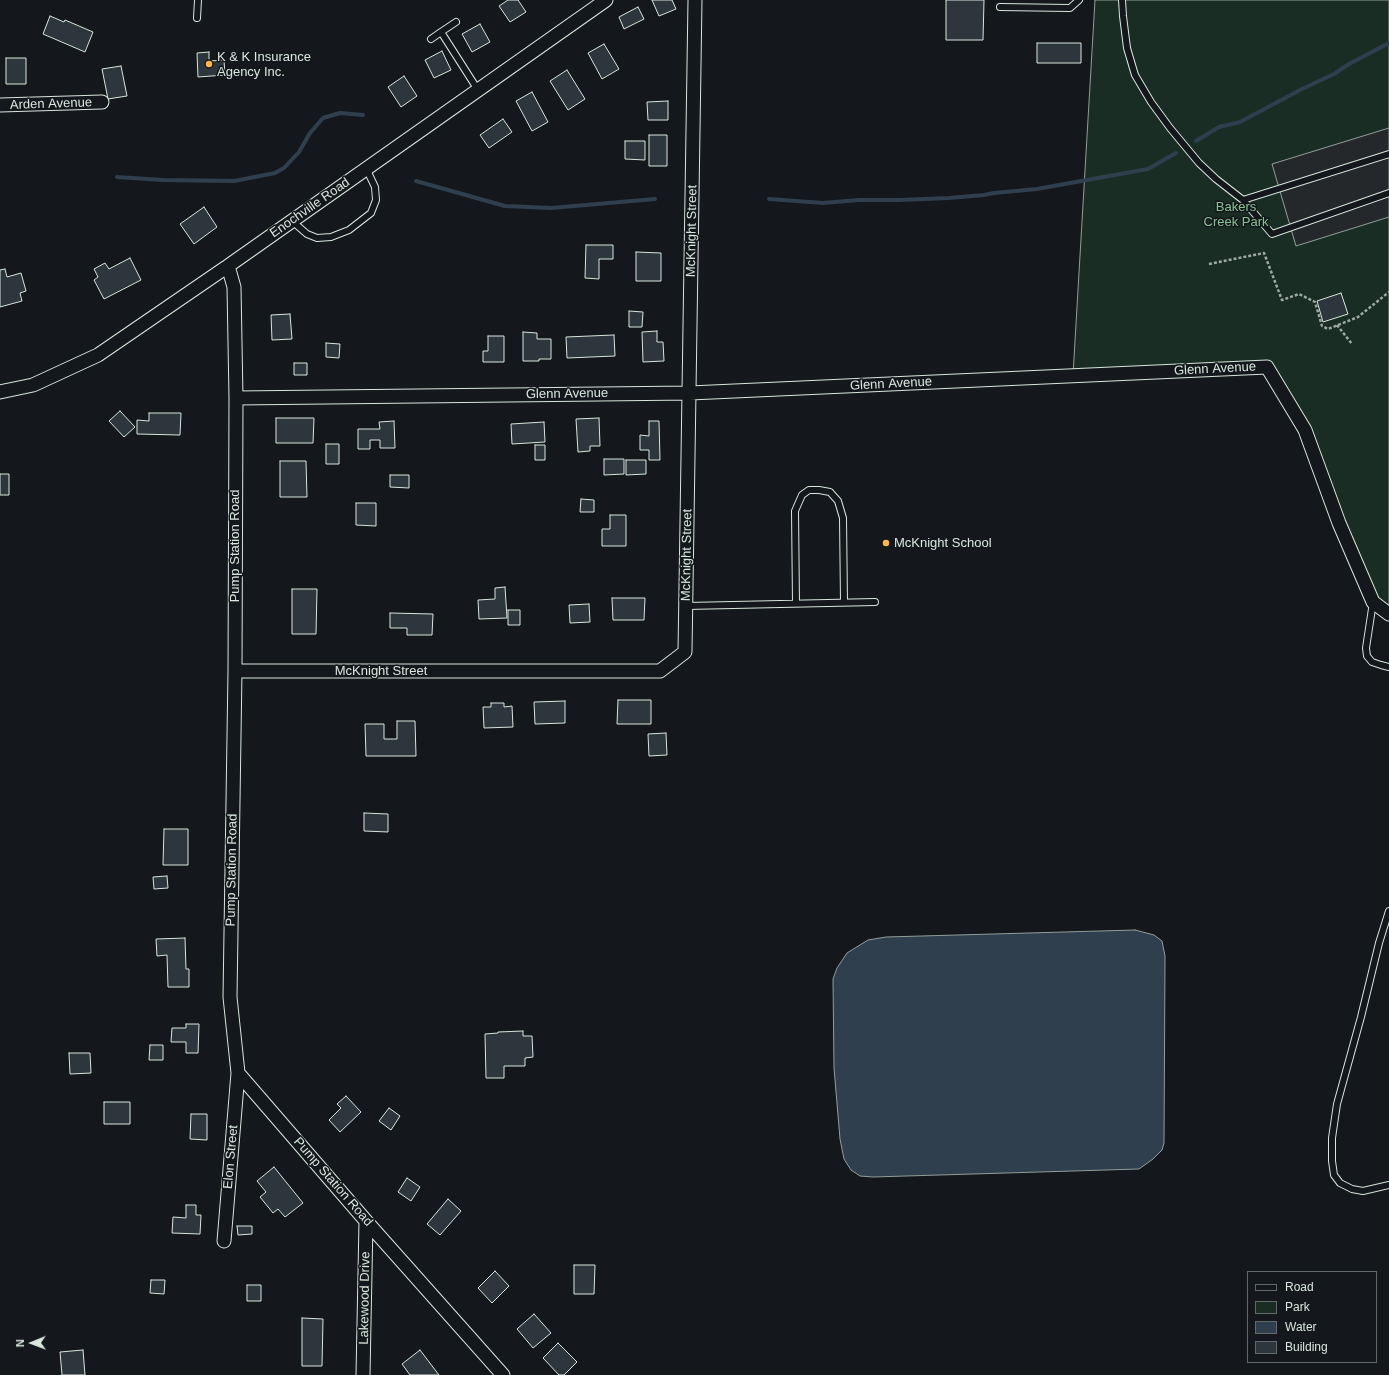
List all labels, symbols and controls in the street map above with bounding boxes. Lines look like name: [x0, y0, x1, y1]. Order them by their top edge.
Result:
place label: K & K Insurance Agency Inc.: [217, 49, 311, 80]
marker: K & K Insurance Agency Inc.: [204, 59, 214, 69]
street label: Arden Avenue: [10, 95, 92, 113]
street label: Enochville Road: [267, 175, 353, 241]
street label: McKnight Street: [683, 185, 701, 277]
park label: Bakers Creek Park: [1203, 199, 1269, 230]
street label: Glenn Avenue: [1174, 359, 1256, 379]
street label: Glenn Avenue: [850, 374, 932, 394]
street label: Glenn Avenue: [526, 385, 608, 403]
street label: Pump Station Road: [227, 490, 243, 602]
street label: McKnight Street: [678, 509, 696, 601]
place label: McKnight School: [894, 535, 992, 551]
marker: McKnight School: [881, 538, 891, 548]
street label: McKnight Street: [335, 663, 427, 679]
street label: Pump Station Road: [223, 814, 241, 926]
street label: Elon Street: [220, 1124, 242, 1190]
street label: Pump Station Road: [290, 1134, 376, 1230]
street label: Lakewood Drive: [356, 1251, 374, 1345]
legend: [1247, 1271, 1377, 1363]
text: Road: [1285, 1280, 1314, 1294]
text: Park: [1285, 1300, 1310, 1314]
text: Water: [1285, 1320, 1317, 1334]
north arrow: [12, 1323, 52, 1363]
text: N: [14, 1339, 26, 1347]
text: Building: [1285, 1340, 1328, 1354]

